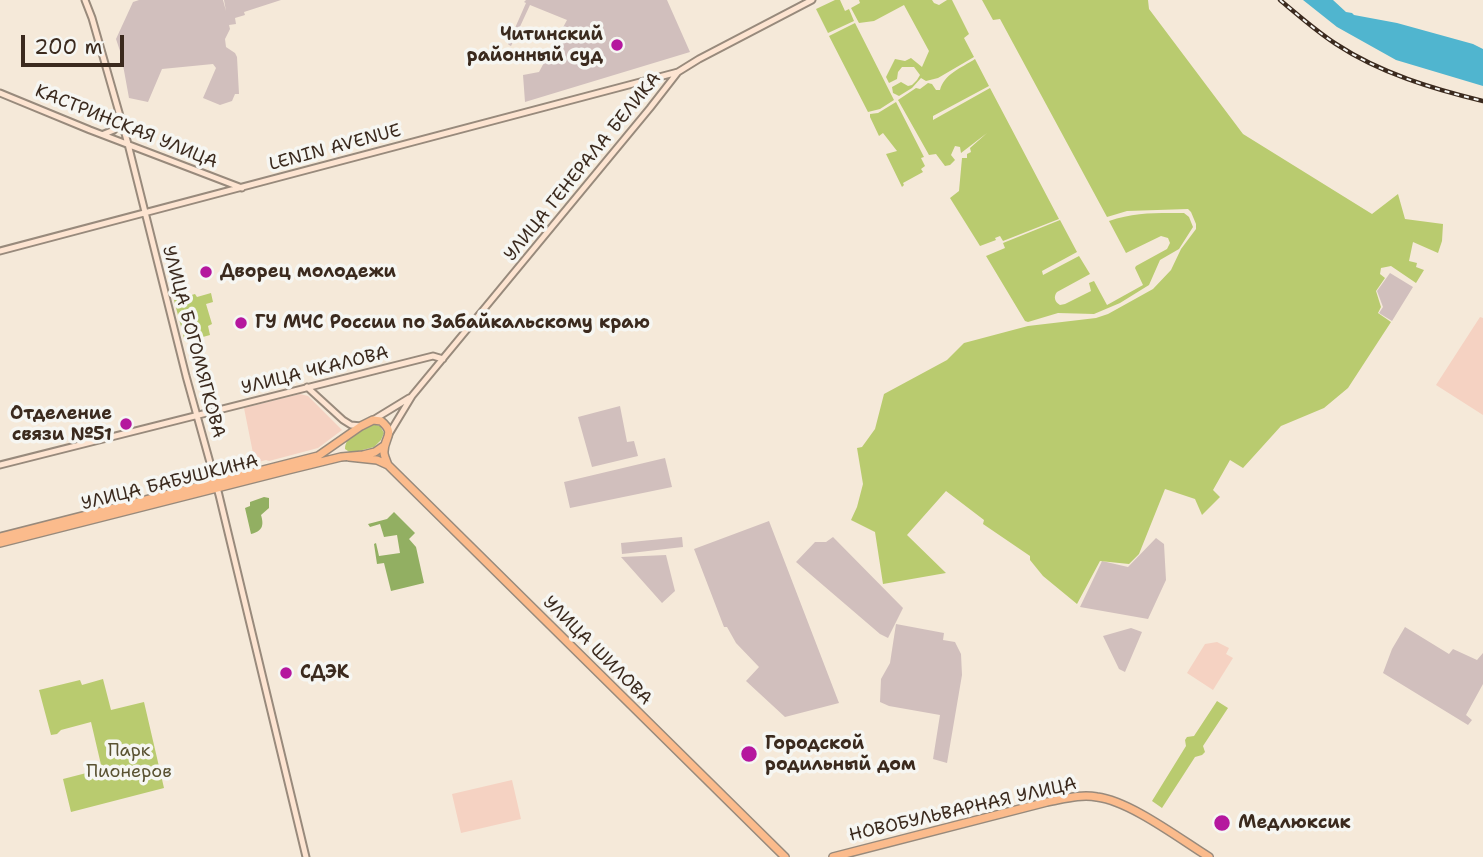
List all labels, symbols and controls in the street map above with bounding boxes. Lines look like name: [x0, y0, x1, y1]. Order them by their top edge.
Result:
scale bar: [24, 21, 128, 65]
place label: Читинский районный суд: [467, 24, 603, 66]
text: 200 m: [34, 33, 103, 61]
marker: Читинский районный суд: [609, 37, 625, 53]
street label: УЛИЦА ГЕНЕРАЛА БЕЛИКА: [500, 68, 666, 266]
street label: КАСТРИНСКАЯ УЛИЦА: [32, 81, 220, 173]
street label: LENIN AVENUE: [267, 120, 403, 176]
street label: УЛИЦА БОГОМЯГКОВА: [157, 243, 229, 441]
place label: Дворец молодежи: [220, 261, 396, 283]
marker: Дворец молодежи: [198, 264, 214, 280]
place label: ГУ МЧС России по Забайкальскому краю: [255, 312, 650, 334]
marker: ГУ МЧС России по Забайкальскому краю: [233, 315, 249, 331]
street label: УЛИЦА ЧКАЛОВА: [239, 342, 391, 400]
place label: Отделение связи №51: [10, 403, 112, 446]
marker: Отделение связи №51: [118, 416, 134, 432]
street label: УЛИЦА БАБУШКИНА: [79, 451, 261, 515]
street label: УЛИЦА ШИЛОВА: [538, 592, 656, 710]
place label: СДЭК: [300, 662, 349, 684]
marker: СДЭК: [278, 665, 294, 681]
place label: Городской родильный дом: [765, 733, 916, 776]
park label: Парк Пионеров: [86, 740, 172, 782]
marker: Городской родильный дом: [739, 744, 759, 764]
street label: НОВОБУЛЬВАРНАЯ УЛИЦА: [847, 773, 1079, 847]
place label: Медлюксик: [1238, 812, 1351, 834]
marker: Медлюксик: [1212, 813, 1232, 833]

